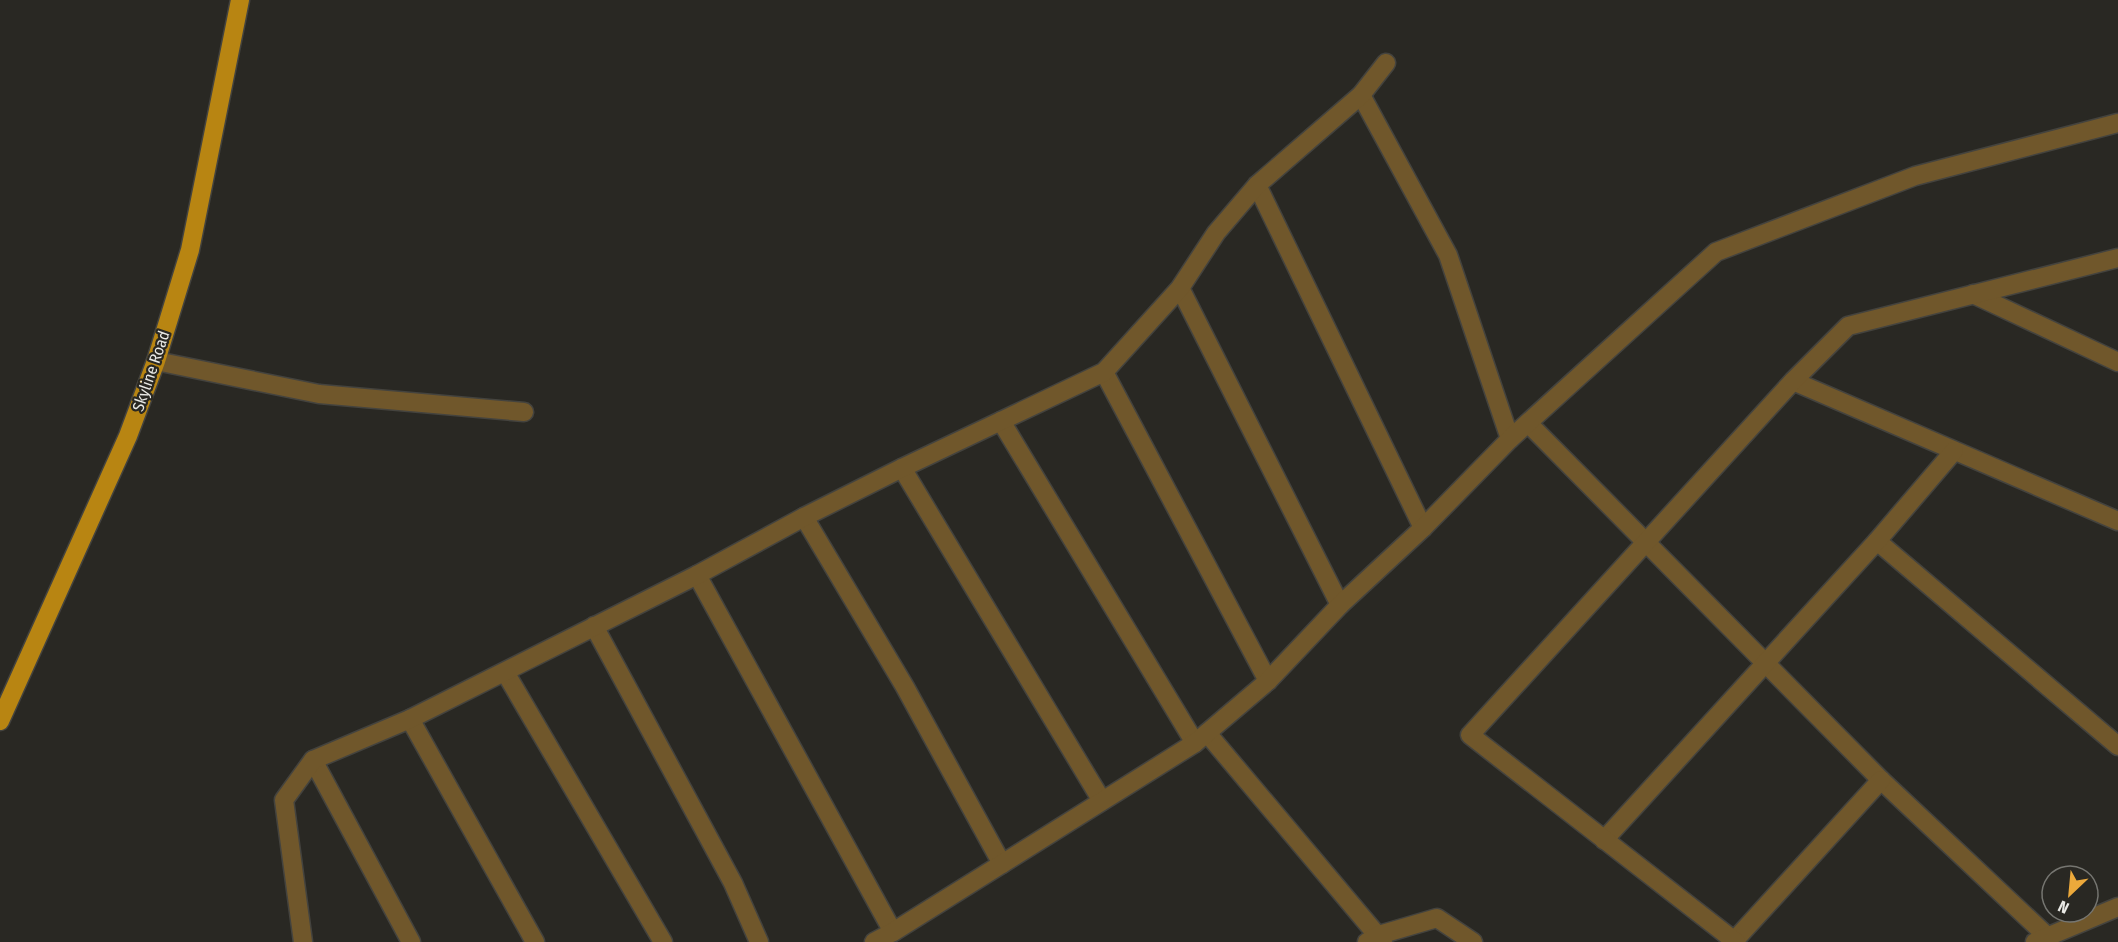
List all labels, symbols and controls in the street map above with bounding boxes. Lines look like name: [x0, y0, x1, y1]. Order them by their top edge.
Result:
street label: Skyline Road: [128, 328, 174, 414]
north arrow: [2040, 864, 2100, 924]
text: N: [2055, 896, 2072, 918]

